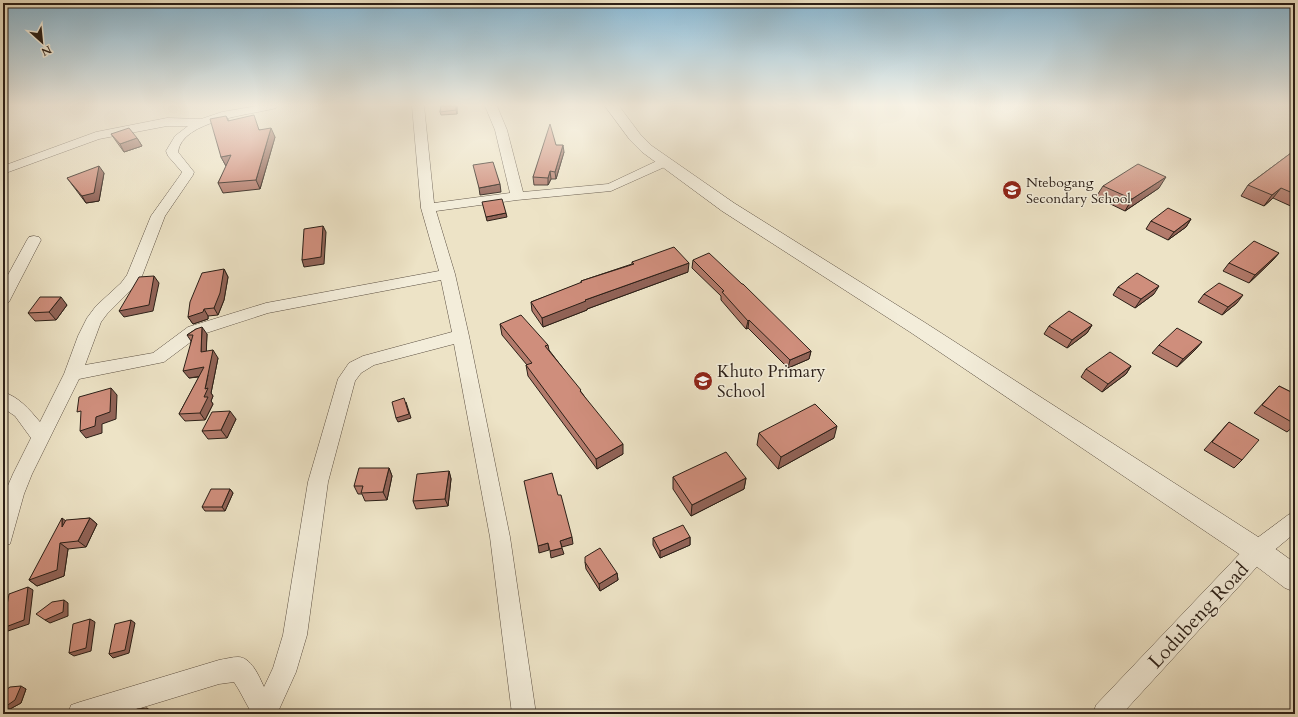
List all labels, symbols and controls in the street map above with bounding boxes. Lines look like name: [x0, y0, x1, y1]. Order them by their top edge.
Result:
north arrow: [22, 22, 62, 62]
text: N: [38, 42, 54, 60]
place label: Ntebogang Secondary School: [1026, 173, 1131, 208]
school or university icon: Ntebogang Secondary School: [1001, 179, 1023, 201]
place label: Khuto Primary School: [717, 360, 825, 403]
school or university icon: Khuto Primary School: [692, 370, 714, 392]
street label: Lodubeng Road: [1142, 556, 1255, 674]

